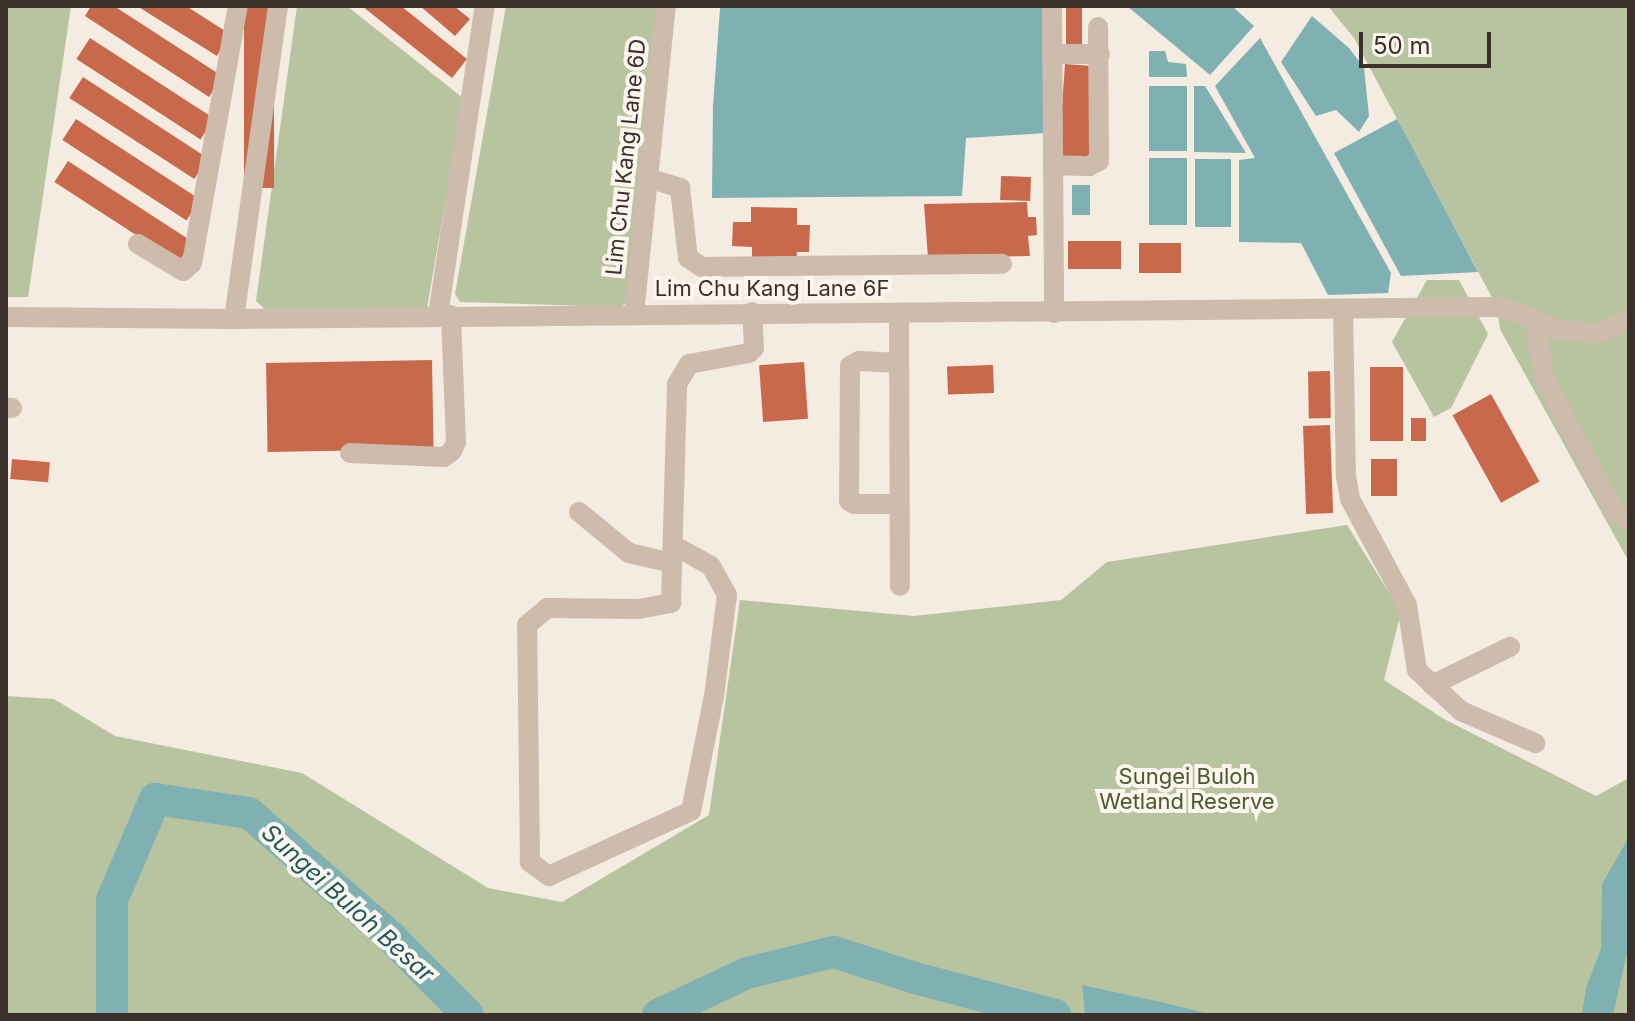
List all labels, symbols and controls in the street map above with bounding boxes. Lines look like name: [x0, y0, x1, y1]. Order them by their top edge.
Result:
scale bar: [1363, 16, 1495, 66]
text: 50 m: [1373, 31, 1431, 60]
street label: Lim Chu Kang Lane 6D: [600, 37, 652, 277]
street label: Lim Chu Kang Lane 6F: [655, 276, 889, 302]
park label: Sungei Buloh Wetland Reserve: [1099, 763, 1275, 814]
water label: Sungei Buloh Besar: [256, 818, 440, 988]

